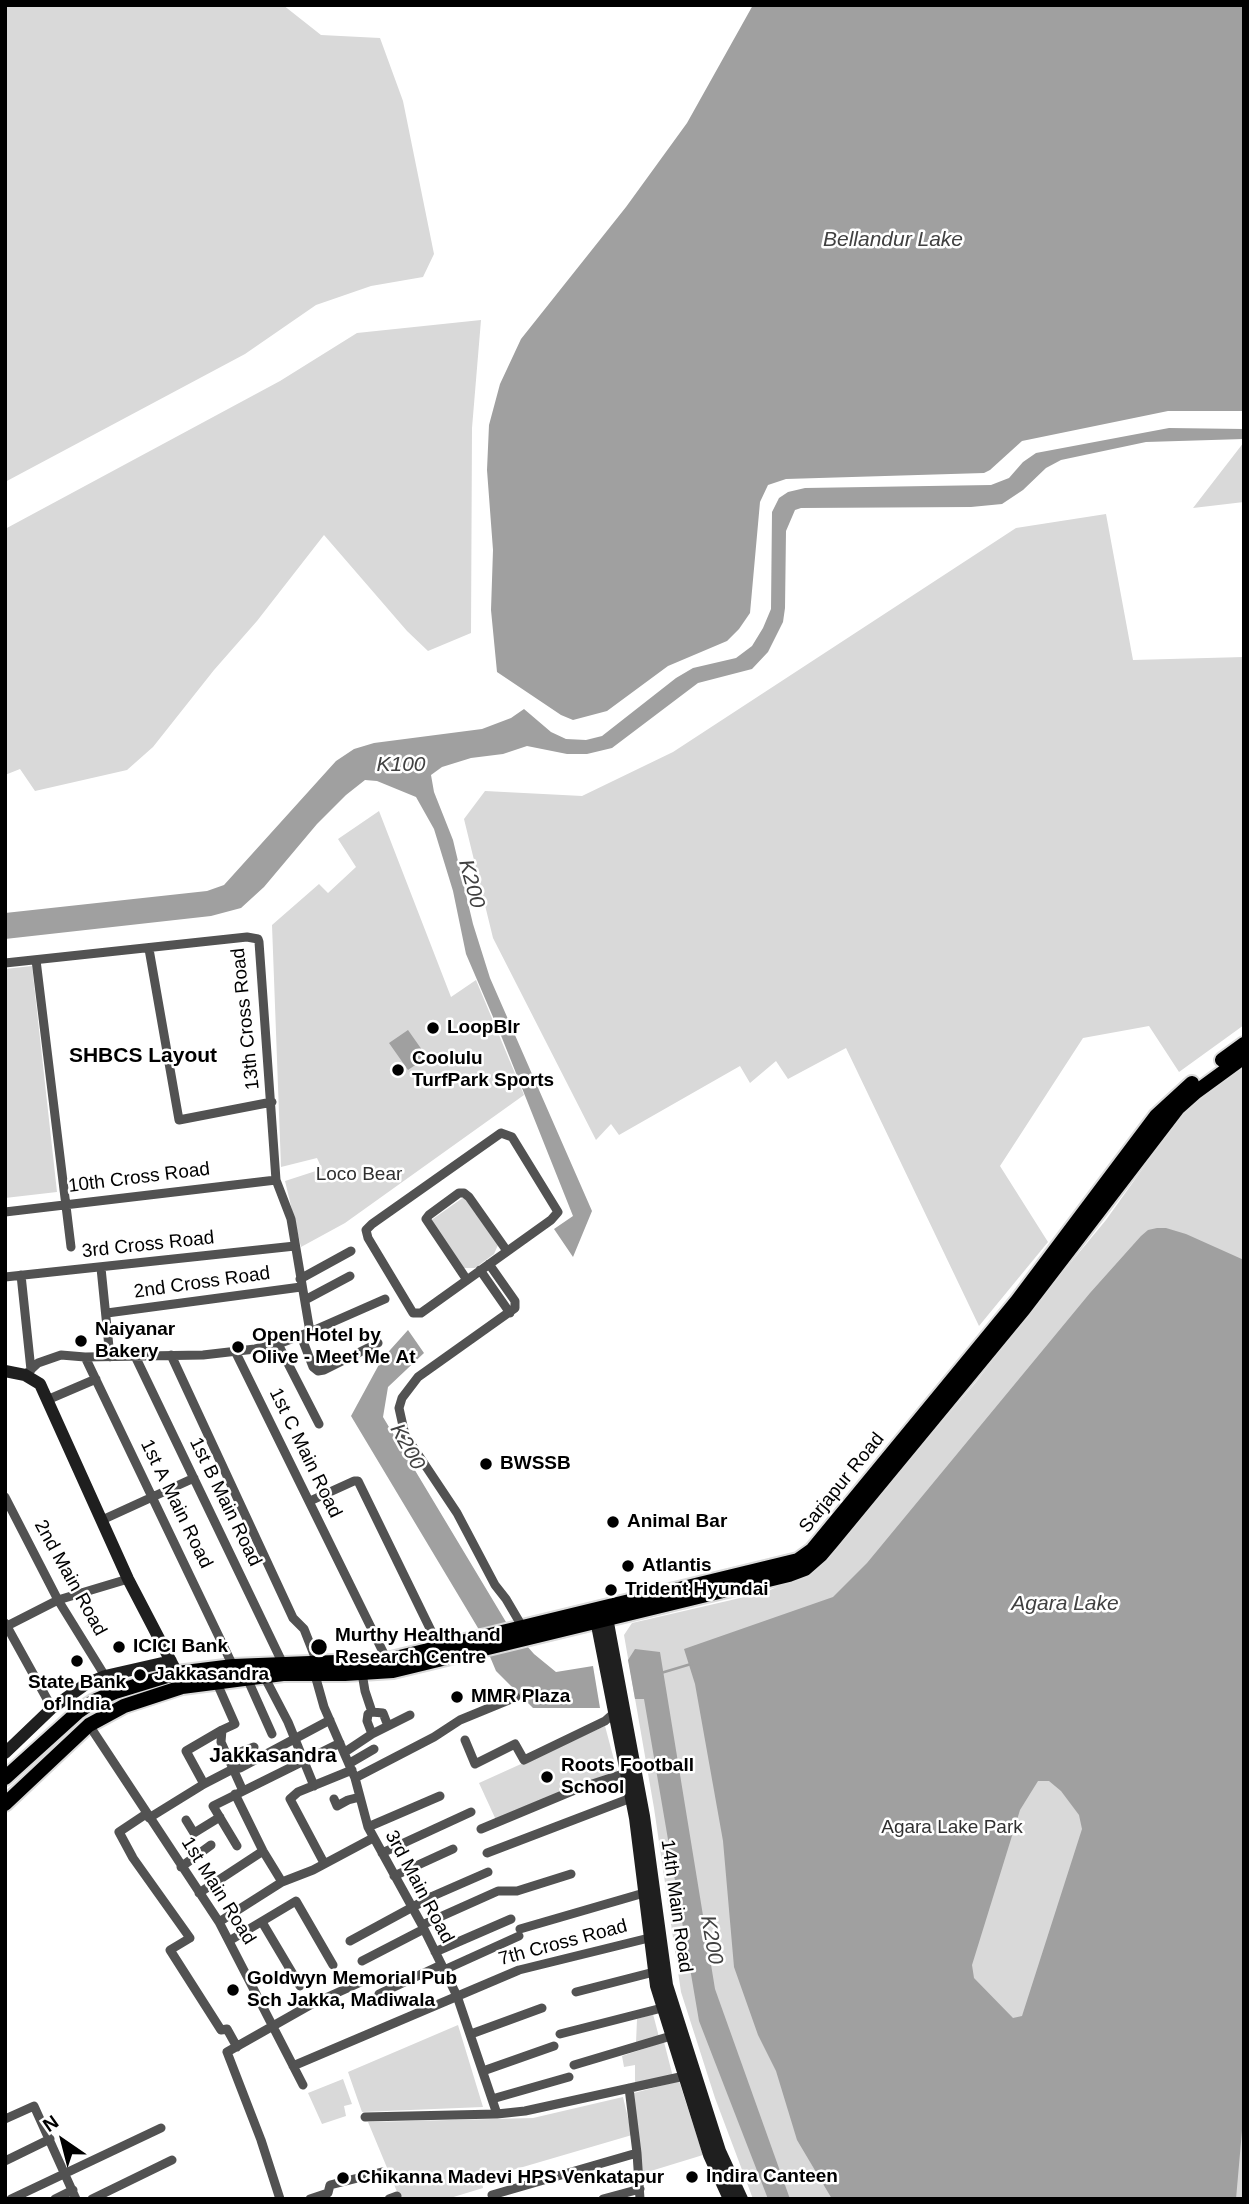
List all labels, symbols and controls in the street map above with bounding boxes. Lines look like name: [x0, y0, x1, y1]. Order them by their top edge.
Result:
water label: Bellandur Lake: [823, 227, 963, 253]
water label: K100: [376, 752, 426, 778]
water label: K200: [452, 857, 490, 911]
street label: 13th Cross Road: [227, 947, 265, 1091]
place label: LoopBlr: [447, 1017, 520, 1039]
marker: LoopBlr: [425, 1020, 441, 1036]
district label: SHBCS Layout: [69, 1043, 217, 1069]
place label: Coolulu TurfPark Sports: [412, 1048, 554, 1092]
marker: Coolulu TurfPark Sports: [390, 1062, 406, 1078]
street label: 10th Cross Road: [67, 1158, 211, 1198]
park label: Loco Bear: [316, 1164, 402, 1186]
street label: 3rd Cross Road: [81, 1227, 215, 1263]
street label: 2nd Cross Road: [132, 1262, 272, 1304]
place label: Naiyanar Bakery: [95, 1319, 175, 1363]
place label: Open Hotel by Olive - Meet Me At: [252, 1325, 416, 1369]
marker: Naiyanar Bakery: [73, 1333, 89, 1349]
marker: Open Hotel by Olive - Meet Me At: [230, 1339, 246, 1355]
street label: 1st C Main Road: [264, 1384, 346, 1522]
water label: K200: [384, 1419, 430, 1475]
street label: Sarjapur Road: [795, 1428, 889, 1538]
street label: 1st B Main Road: [184, 1434, 266, 1570]
street label: 1st A Main Road: [135, 1436, 217, 1572]
place label: BWSSB: [500, 1453, 571, 1475]
marker: BWSSB: [478, 1456, 494, 1472]
place label: Animal Bar: [627, 1511, 727, 1533]
marker: Animal Bar: [605, 1514, 621, 1530]
street label: 2nd Main Road: [29, 1516, 111, 1640]
place label: Atlantis: [642, 1555, 712, 1577]
marker: Atlantis: [620, 1558, 636, 1574]
place label: Trident Hyundai: [625, 1579, 769, 1601]
marker: Trident Hyundai: [603, 1582, 619, 1598]
water label: Agara Lake: [1011, 1591, 1119, 1617]
place label: Murthy Health and Research Centre: [335, 1625, 501, 1669]
place label: ICICI Bank: [133, 1636, 228, 1658]
marker: Murthy Health and Research Centre: [309, 1637, 329, 1657]
marker: ICICI Bank: [111, 1639, 127, 1655]
marker: State Bank of India: [69, 1653, 85, 1669]
place label: Jakkasandra: [154, 1664, 269, 1686]
marker: Jakkasandra: [132, 1667, 148, 1683]
place label: State Bank of India: [28, 1672, 126, 1716]
place label: MMR Plaza: [471, 1686, 570, 1708]
marker: MMR Plaza: [449, 1689, 465, 1705]
district label: Jakkasandra: [209, 1743, 337, 1769]
place label: Roots Football School: [561, 1755, 694, 1799]
marker: Roots Football School: [539, 1769, 555, 1785]
park label: Agara Lake Park: [881, 1817, 1023, 1839]
street label: 3rd Main Road: [380, 1827, 458, 1947]
street label: 1st Main Road: [176, 1833, 260, 1949]
street label: 14th Main Road: [655, 1838, 697, 1974]
water label: K200: [694, 1914, 728, 1966]
street label: 7th Cross Road: [496, 1915, 630, 1971]
place label: Goldwyn Memorial Pub Sch Jakka, Madiwala: [247, 1968, 457, 2012]
marker: Goldwyn Memorial Pub Sch Jakka, Madiwala: [225, 1982, 241, 1998]
north arrow: [28, 2106, 98, 2176]
text: N: [39, 2111, 62, 2136]
place label: Indira Canteen: [706, 2166, 838, 2188]
place label: Chikanna Madevi HPS Venkatapur: [357, 2167, 664, 2189]
marker: Indira Canteen: [684, 2169, 700, 2185]
marker: Chikanna Madevi HPS Venkatapur: [335, 2170, 351, 2186]

